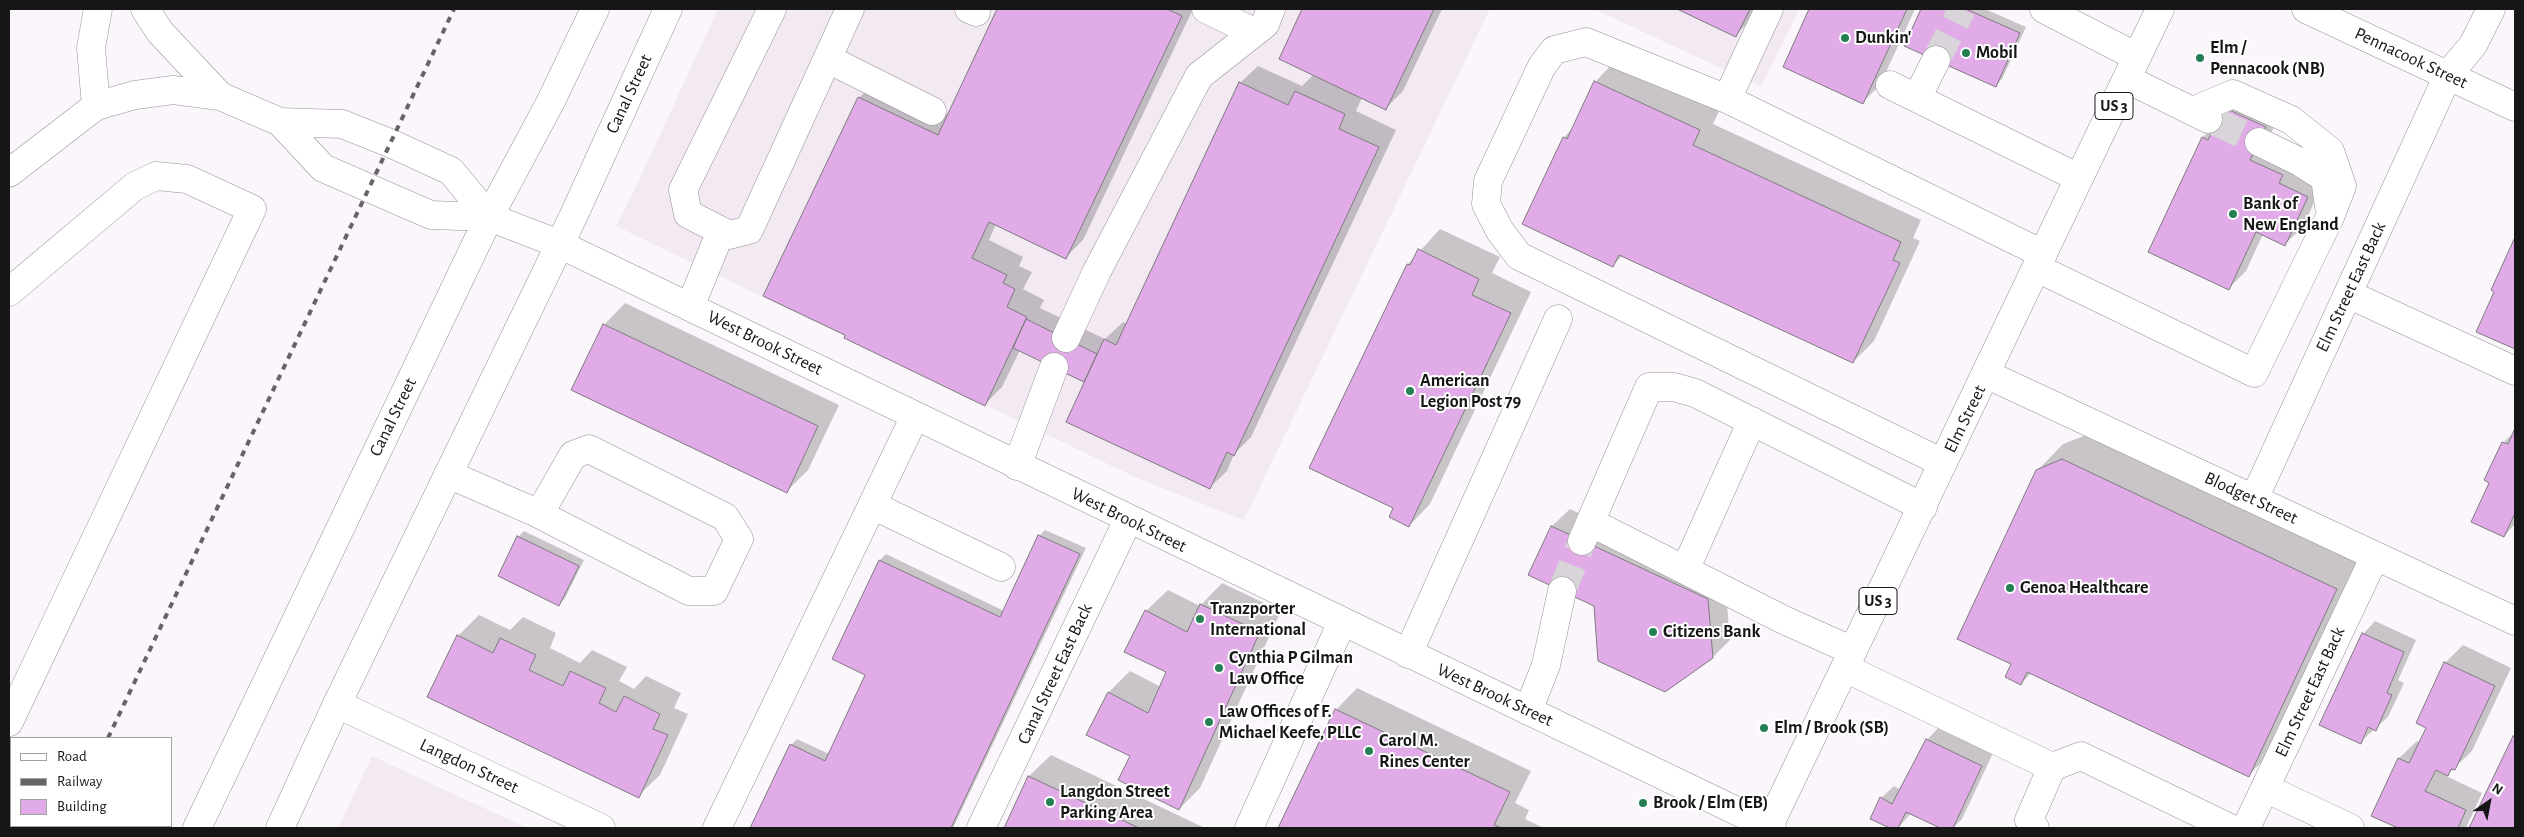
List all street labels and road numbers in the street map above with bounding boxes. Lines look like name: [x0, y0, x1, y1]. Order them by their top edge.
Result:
street label: Pennacook Street: [2351, 22, 2471, 94]
street label: Canal Street: [601, 51, 657, 137]
road number: US 3: [2095, 92, 2133, 120]
street label: Elm Street East Back: [2311, 219, 2391, 355]
street label: West Brook Street: [704, 306, 826, 380]
street label: Canal Street: [365, 374, 421, 460]
street label: Elm Street: [1939, 382, 1991, 456]
street label: Blodget Street: [2201, 467, 2301, 529]
street label: West Brook Street: [1068, 483, 1190, 557]
road number: US 3: [1859, 588, 1897, 614]
street label: Canal Street East Back: [1013, 600, 1097, 748]
street label: Elm Street East Back: [2270, 624, 2350, 760]
street label: West Brook Street: [1434, 659, 1556, 731]
street label: Langdon Street: [416, 734, 522, 798]

